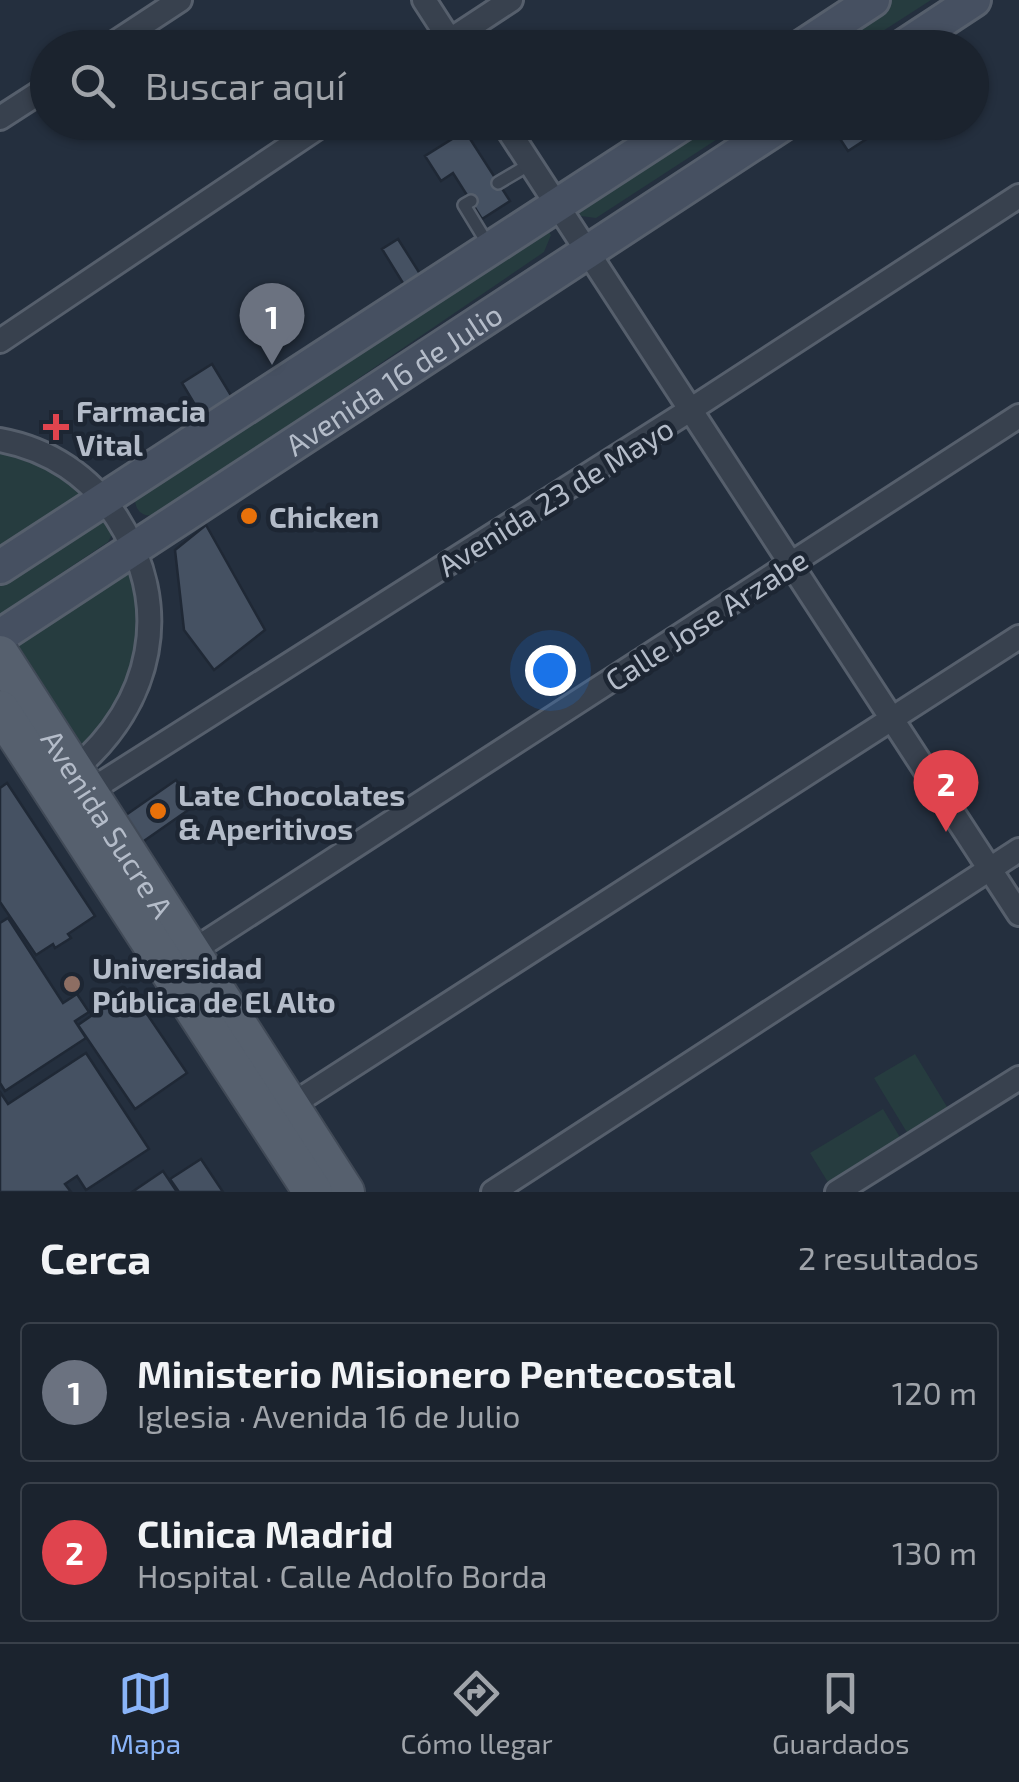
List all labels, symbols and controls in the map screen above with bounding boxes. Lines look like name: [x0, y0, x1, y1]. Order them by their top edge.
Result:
search box: [30, 30, 989, 140]
icon: search: [65, 58, 120, 113]
text: Buscar aquí: [145, 62, 346, 108]
pin: 1: [240, 282, 304, 365]
street label: Avenida 16 de Julio: [278, 295, 508, 463]
place label: Farmacia Vital: [76, 392, 206, 462]
street label: Avenida 23 de Mayo: [431, 409, 679, 583]
marker: Farmacia Vital: [45, 416, 67, 438]
place label: Chicken: [269, 498, 379, 534]
marker: Chicken: [238, 505, 260, 527]
street label: Calle Jose Arzabe: [598, 540, 814, 698]
your location: [525, 645, 576, 696]
street label: Avenida Sucre A: [35, 723, 182, 924]
pin: 2: [914, 750, 978, 832]
place label: Late Chocolates & Aperitivos: [178, 776, 405, 846]
marker: Late Chocolates & Aperitivos: [147, 800, 169, 822]
place label: Universidad Pública de El Alto: [92, 949, 336, 1019]
marker: Universidad Pública de El Alto: [61, 973, 83, 995]
text: Cerca: [40, 1232, 151, 1282]
text: 2 resultados: [798, 1238, 979, 1276]
text: Ministerio Misionero Pentecostal: [137, 1350, 735, 1396]
text: 1: [68, 1373, 81, 1411]
text: 120 m: [892, 1373, 977, 1411]
text: Iglesia · Avenida 16 de Julio: [137, 1396, 520, 1434]
text: Clinica Madrid: [137, 1510, 393, 1556]
text: 2: [65, 1533, 84, 1571]
text: 130 m: [892, 1533, 977, 1571]
text: Hospital · Calle Adolfo Borda: [137, 1556, 547, 1594]
tab: Mapa: [110, 1666, 181, 1760]
tab: Cómo llegar: [400, 1666, 553, 1760]
tab: Guardados: [772, 1666, 909, 1760]

